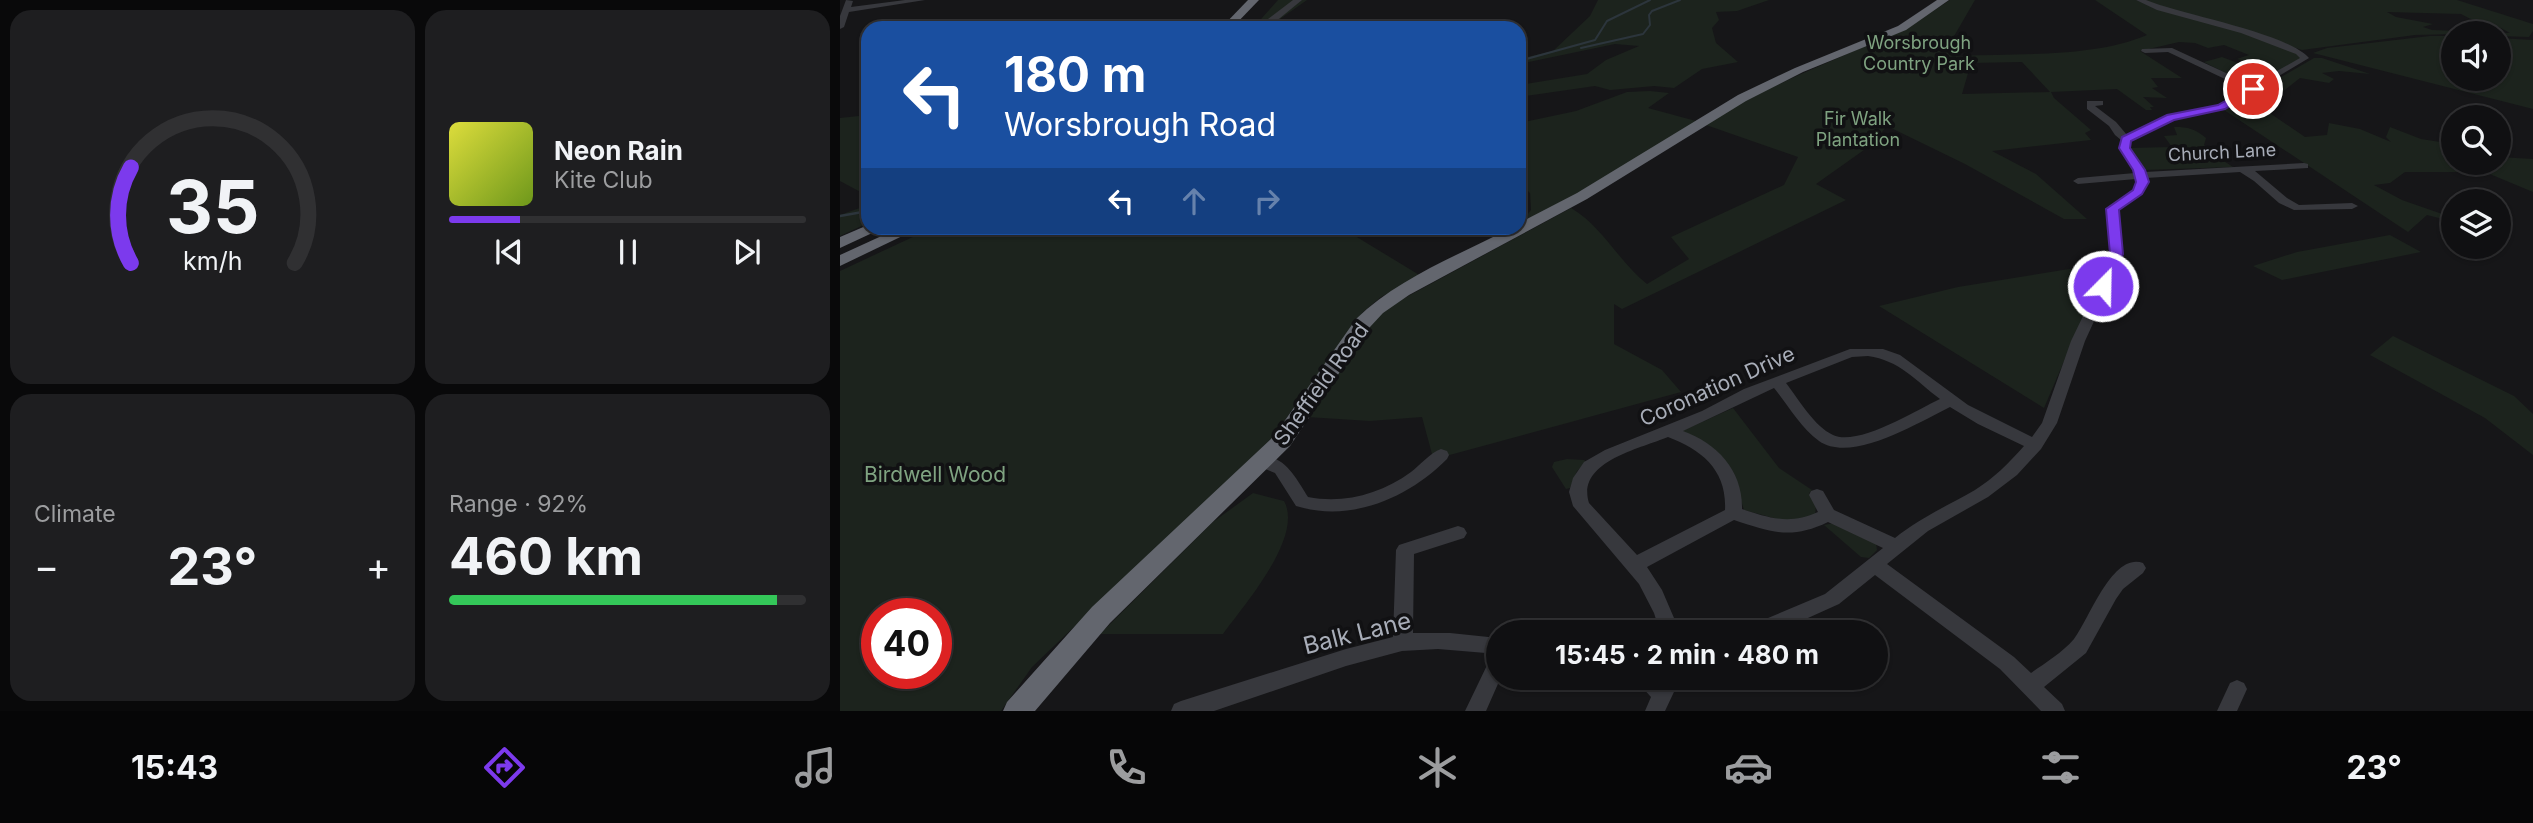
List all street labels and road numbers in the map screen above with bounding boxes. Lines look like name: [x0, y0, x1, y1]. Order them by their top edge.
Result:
street label: Church Lane: [2167, 139, 2277, 165]
street label: Sheffield Road: [1268, 318, 1374, 450]
street label: Coronation Drive: [1636, 341, 1798, 431]
street label: Balk Lane: [1300, 606, 1414, 660]

